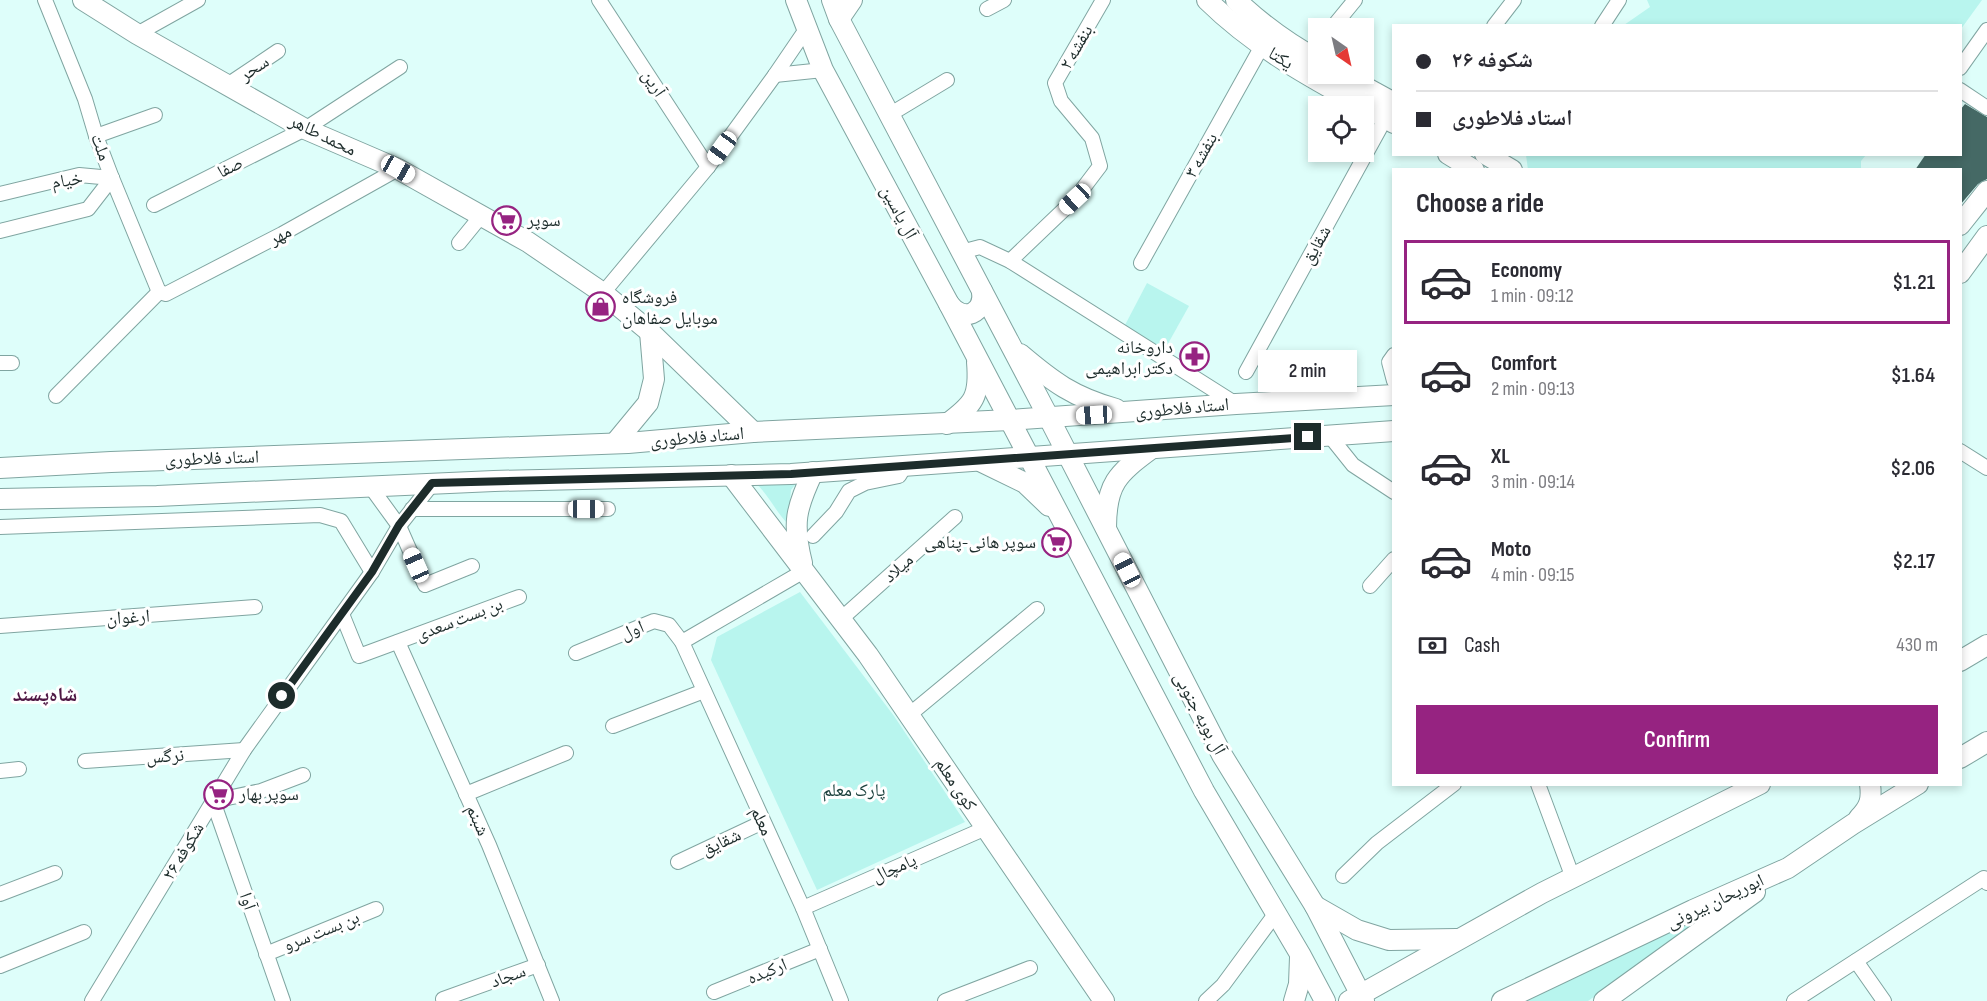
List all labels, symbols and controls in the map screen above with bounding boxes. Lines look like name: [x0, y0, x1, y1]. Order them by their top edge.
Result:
north arrow: [1308, 18, 1374, 84]
map controls: [1308, 18, 1374, 162]
street label: بنفشه ۲: [1055, 21, 1098, 73]
street label: یکتا: [1264, 43, 1297, 74]
text: شکوفه ۲۶: [1452, 47, 1533, 74]
street label: سحر: [235, 51, 273, 86]
street label: آرین: [637, 66, 670, 101]
button: locate: [1308, 96, 1374, 162]
text: استاد فلاطوری: [1452, 105, 1572, 132]
street label: محمد طاهر: [285, 110, 360, 161]
car: [704, 128, 740, 168]
street label: بنفشه ۳: [1181, 129, 1222, 181]
street label: ملت: [86, 131, 115, 164]
street label: صفا: [214, 152, 246, 183]
car: [378, 152, 418, 186]
street label: خیام: [50, 168, 84, 194]
car: [1056, 180, 1094, 218]
street label: آل یاسین: [876, 182, 922, 243]
text: Choose a ride: [1416, 188, 1544, 220]
supermarket icon: سوپر: [490, 204, 522, 236]
place label: سوپر: [526, 210, 561, 231]
street label: مهر: [265, 221, 295, 250]
street label: شقایق: [1297, 222, 1336, 268]
icon: car: [1419, 255, 1473, 309]
text: Economy: [1491, 257, 1562, 284]
text: $1.21: [1892, 269, 1935, 296]
text: 1 min · 09:12: [1491, 284, 1574, 308]
place label: فروشگاه موبایل صفاهان: [622, 287, 718, 329]
shop icon: فروشگاه موبایل صفاهان: [585, 291, 617, 323]
place label: داروخانه دکتر ابراهیمی: [1085, 337, 1173, 379]
pharmacy icon: داروخانه دکتر ابراهیمی: [1178, 341, 1210, 373]
icon: car: [1419, 348, 1473, 402]
callout: 2 min: [1258, 350, 1358, 392]
text: Comfort: [1491, 350, 1557, 377]
text: 2 min: [1289, 359, 1326, 383]
text: $1.64: [1891, 362, 1935, 389]
text: 2 min · 09:13: [1491, 377, 1575, 401]
street label: استاد فلاطوری: [1134, 394, 1230, 423]
car: [1076, 405, 1112, 425]
street label: استاد فلاطوری: [649, 423, 745, 452]
route end: [1294, 423, 1321, 450]
icon: car: [1419, 441, 1473, 495]
text: XL: [1491, 443, 1510, 470]
street label: استاد فلاطوری: [164, 446, 260, 471]
text: $2.06: [1890, 455, 1935, 482]
text: 3 min · 09:14: [1491, 470, 1575, 494]
car: [568, 500, 604, 518]
supermarket icon: سوپر هانی-پناهی: [1041, 526, 1073, 558]
place label: سوپر هانی-پناهی: [924, 532, 1036, 553]
icon: car: [1419, 534, 1473, 588]
text: Moto: [1491, 536, 1531, 563]
car: [400, 545, 432, 585]
text: $2.17: [1892, 548, 1935, 575]
street label: میلاد: [879, 549, 918, 587]
car: [1111, 550, 1143, 590]
text: 4 min · 09:15: [1491, 563, 1575, 587]
street label: بن بست سعدی: [413, 593, 506, 646]
street label: ارغوان: [106, 606, 151, 629]
street label: اول: [617, 616, 647, 645]
icon: cash: [1416, 629, 1449, 662]
text: Cash: [1464, 632, 1500, 659]
text: 430 m: [1896, 633, 1938, 657]
street label: آل بویه جنوبی: [1169, 668, 1230, 759]
route start: [268, 682, 295, 709]
district label: شاه‌پسند: [13, 683, 77, 707]
button: Confirm: [1416, 705, 1938, 774]
street label: نرگس: [145, 745, 185, 768]
street label: کوی معلم: [929, 754, 981, 816]
supermarket icon: سوپر بهار: [202, 778, 234, 810]
park label: پارک معلم: [822, 780, 886, 802]
place label: سوپر بهار: [238, 784, 299, 805]
street label: شبنم: [461, 801, 494, 839]
street label: معلم: [745, 803, 777, 839]
street label: شکوفه ۲۶: [158, 819, 209, 884]
street label: شقایق: [698, 824, 744, 861]
street label: پامچال: [869, 849, 920, 888]
street label: ابوریحان بیرونی: [1663, 870, 1767, 933]
street label: آوا: [235, 890, 260, 913]
street label: بن بست سرو: [280, 907, 362, 956]
street label: ارکیده: [744, 954, 790, 989]
street label: سجاد: [488, 960, 529, 992]

